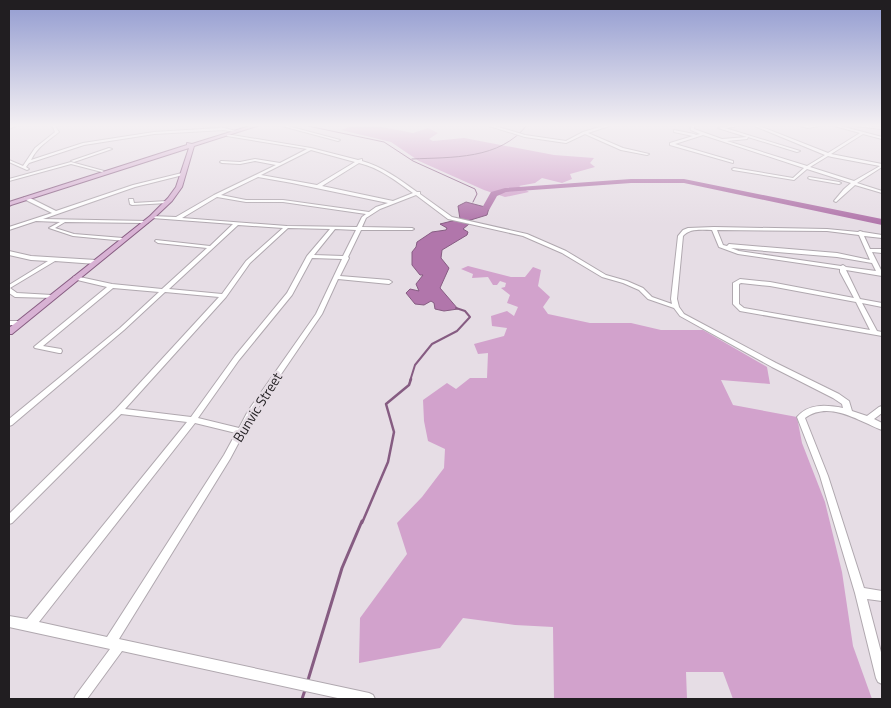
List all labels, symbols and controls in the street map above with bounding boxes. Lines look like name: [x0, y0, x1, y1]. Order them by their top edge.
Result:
street label: Bunvic Street: [227, 368, 287, 446]

